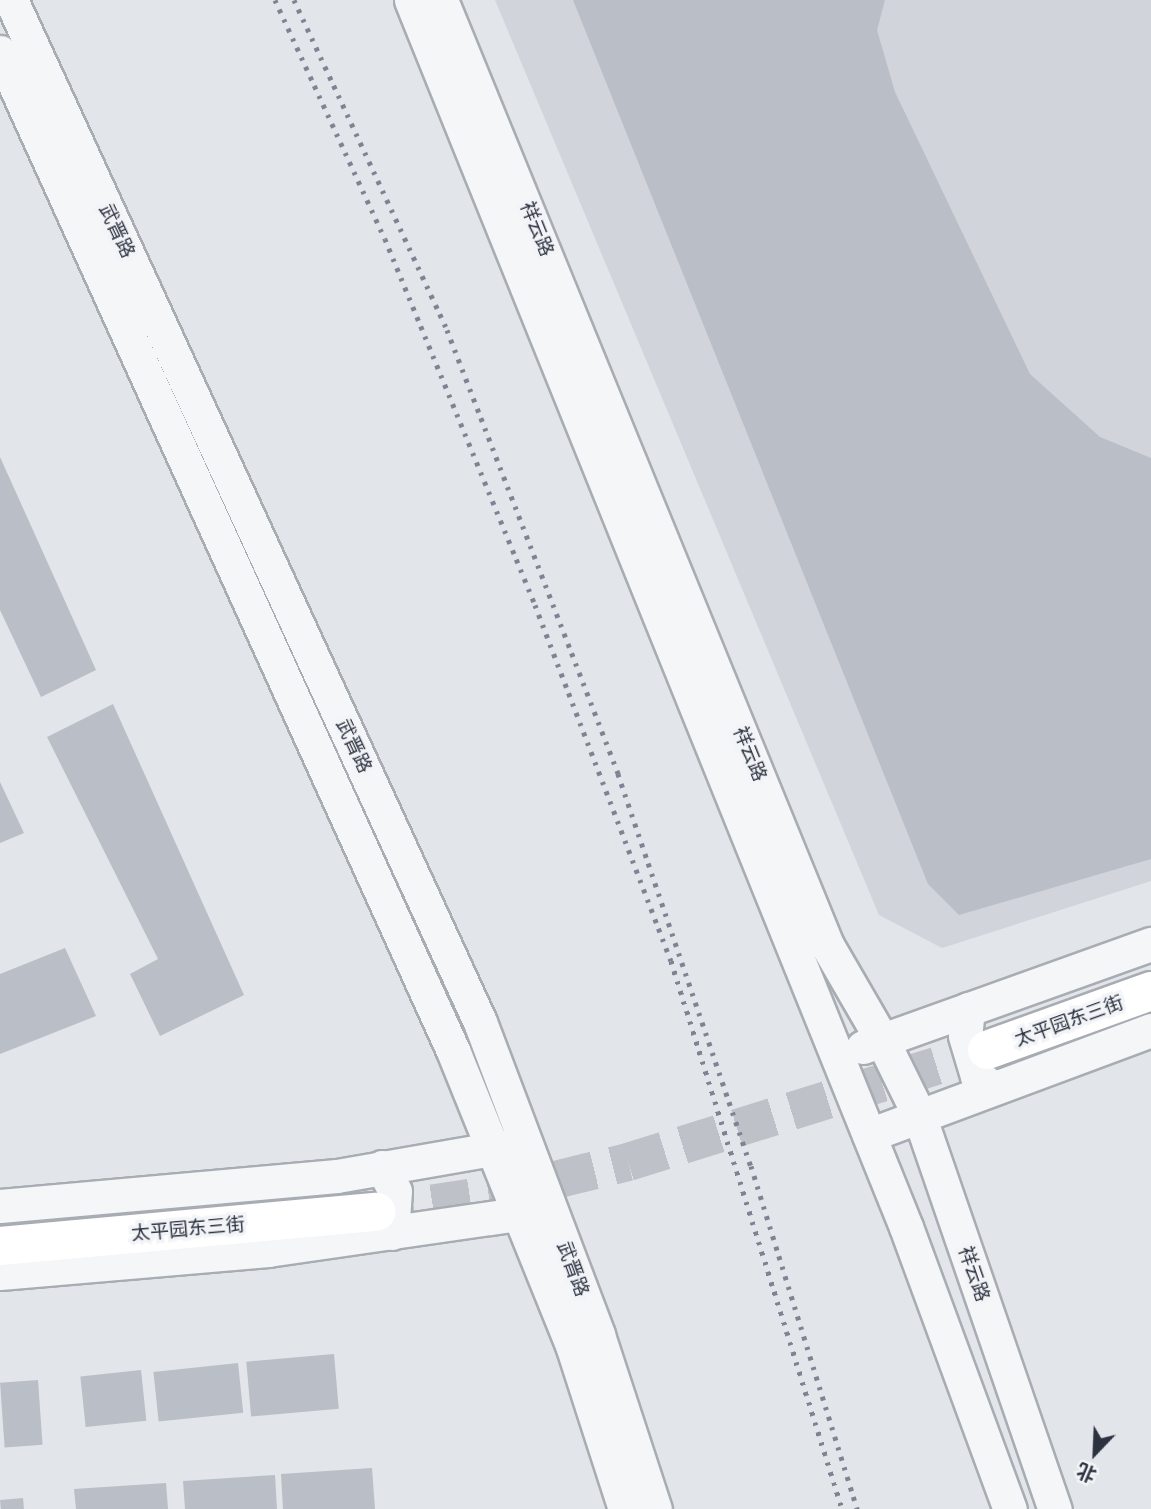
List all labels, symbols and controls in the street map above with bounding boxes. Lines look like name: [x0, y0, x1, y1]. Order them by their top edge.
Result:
street label: 祥云路: [516, 198, 558, 260]
street label: 武晋路: [95, 200, 139, 262]
street label: 武晋路: [332, 715, 376, 777]
street label: 祥云路: [729, 723, 771, 785]
street label: 太平园东三街: [1012, 991, 1126, 1051]
street label: 太平园东三街: [130, 1213, 246, 1245]
street label: 武晋路: [553, 1238, 593, 1300]
street label: 祥云路: [954, 1243, 994, 1305]
north arrow: [1060, 1418, 1130, 1488]
text: 北: [1073, 1458, 1100, 1487]

